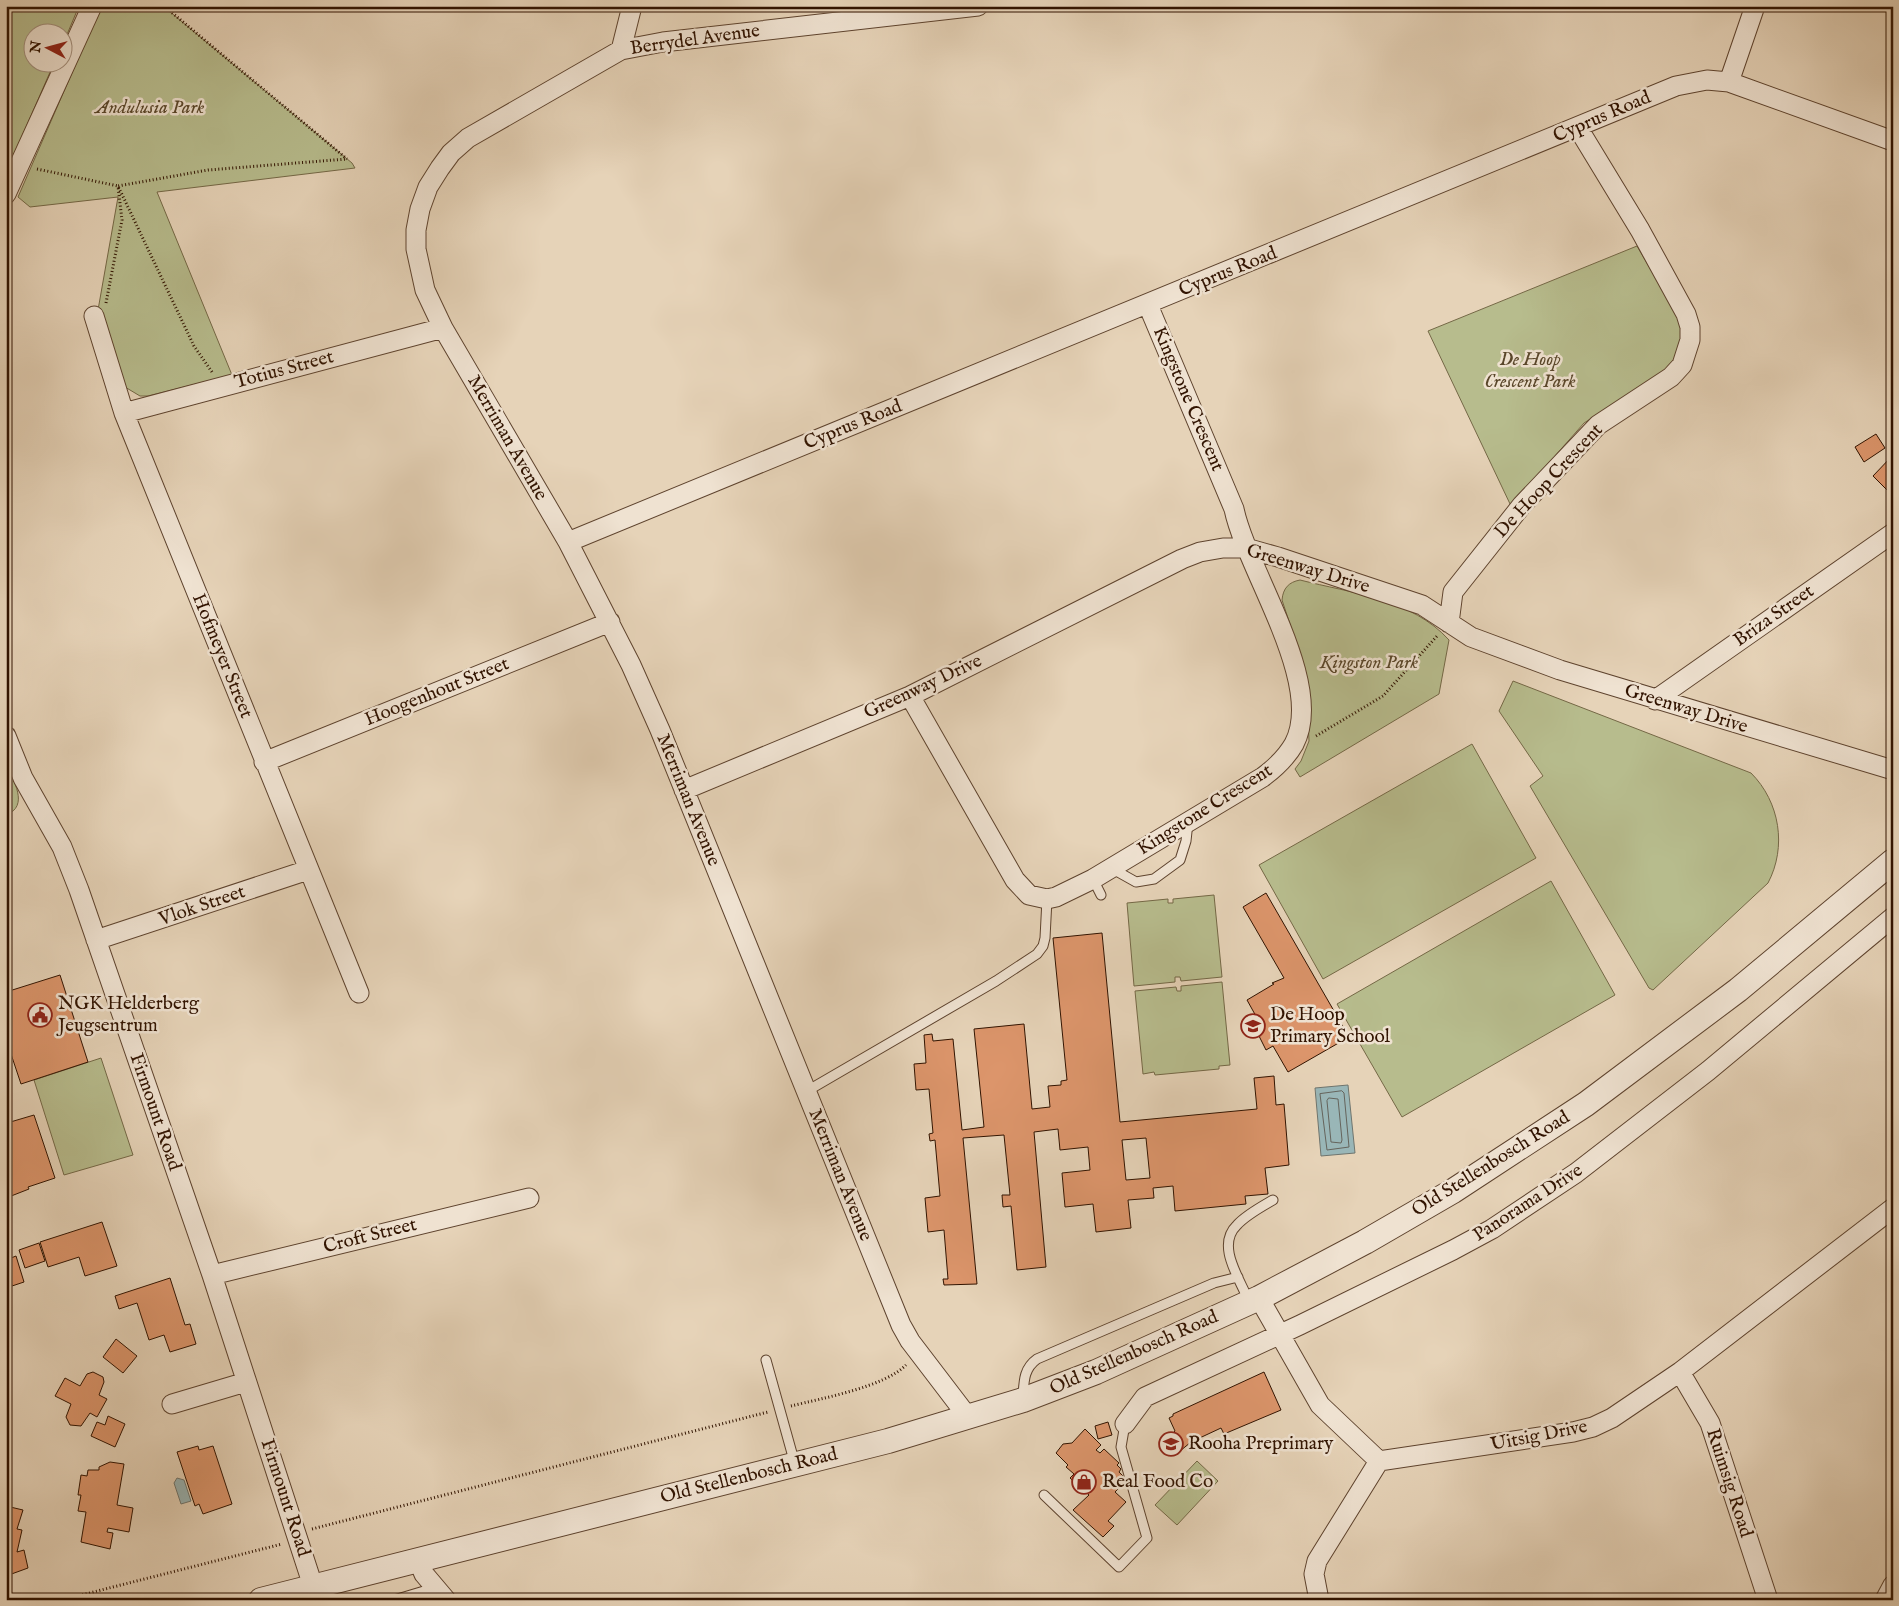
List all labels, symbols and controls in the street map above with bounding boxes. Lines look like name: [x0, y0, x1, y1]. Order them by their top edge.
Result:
street label: Berrydel Avenue: [629, 19, 762, 61]
north arrow: [22, 22, 72, 72]
text: N: [26, 40, 46, 55]
street label: Cyprus Road: [1550, 85, 1655, 148]
park label: Andulusia Park: [94, 96, 205, 120]
street label: Cyprus Road: [1175, 241, 1281, 303]
street label: Kingstone Crescent: [1147, 323, 1229, 475]
street label: Totius Street: [232, 345, 337, 395]
park label: De Hoop Crescent Park: [1484, 348, 1576, 394]
street label: Merriman Avenue: [461, 371, 553, 505]
street label: Cyprus Road: [800, 394, 906, 456]
street label: De Hoop Crescent: [1490, 418, 1609, 543]
street label: Greenway Drive: [1243, 539, 1373, 599]
street label: Briza Street: [1729, 579, 1819, 653]
street label: Hofmeyer Street: [186, 590, 258, 722]
street label: Greenway Drive: [860, 649, 986, 725]
park label: Kingston Park: [1319, 651, 1419, 675]
street label: Hoogenhout Street: [361, 652, 513, 732]
street label: Greenway Drive: [1621, 679, 1751, 739]
street label: Merriman Avenue: [651, 730, 726, 870]
street label: Kingstone Crescent: [1133, 759, 1277, 861]
street label: Vlok Street: [155, 880, 249, 932]
place label: NGK Helderberg Jeugsentrum: [56, 992, 200, 1038]
public building icon: NGK Helderberg Jeugsentrum: [27, 1002, 53, 1028]
place label: De Hoop Primary School: [1270, 1003, 1391, 1049]
school or university icon: De Hoop Primary School: [1240, 1013, 1266, 1039]
street label: Firmount Road: [124, 1050, 187, 1175]
street label: Merriman Avenue: [803, 1105, 878, 1245]
street label: Old Stellenbosch Road: [1408, 1105, 1575, 1222]
street label: Panorama Drive: [1469, 1159, 1588, 1247]
street label: Croft Street: [321, 1213, 420, 1259]
street label: Old Stellenbosch Road: [1046, 1305, 1223, 1401]
street label: Uitsig Drive: [1489, 1415, 1590, 1457]
street label: Ruimsig Road: [1700, 1425, 1758, 1541]
school or university icon: Rooha Preprimary: [1158, 1431, 1184, 1457]
place label: Rooha Preprimary: [1188, 1432, 1334, 1456]
street label: Firmount Road: [255, 1436, 316, 1561]
street label: Old Stellenbosch Road: [658, 1442, 841, 1510]
shop icon: Real Food Co: [1071, 1469, 1097, 1495]
place label: Real Food Co: [1102, 1470, 1213, 1494]

